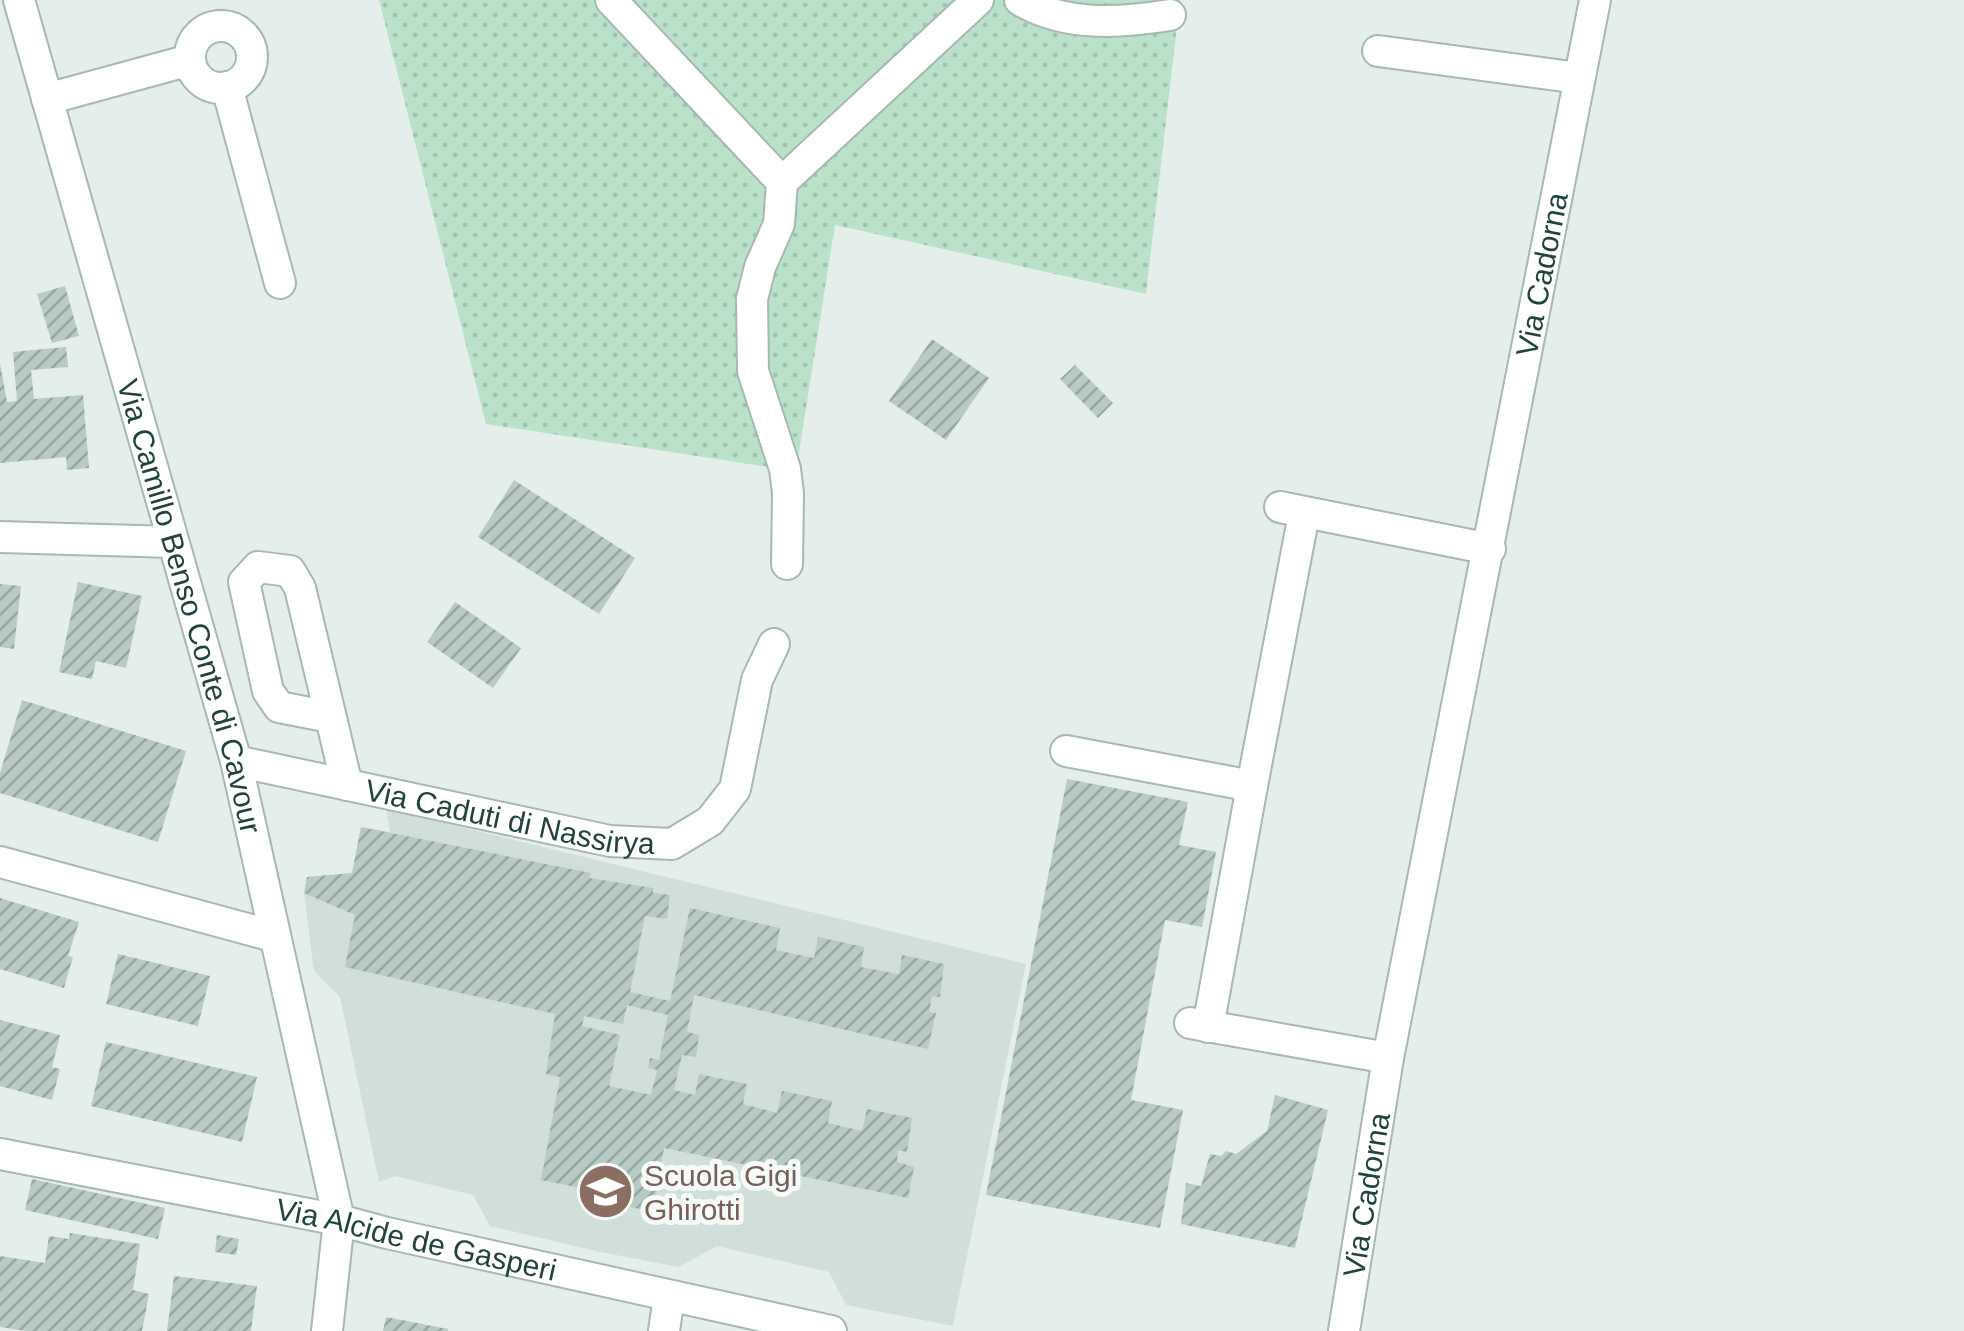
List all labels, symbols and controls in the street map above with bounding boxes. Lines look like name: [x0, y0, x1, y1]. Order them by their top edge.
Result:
street label: Via Cadorna: [1509, 189, 1574, 359]
street label: Via Camillo Benso Conte di Cavour: [111, 375, 268, 836]
street label: Via Caduti di Nassirya: [362, 773, 656, 860]
street label: Via Cadorna: [1336, 1110, 1396, 1279]
place label: Scuola Gigi Ghirotti: [644, 1159, 797, 1226]
school or university icon: Scuola Gigi Ghirotti: [575, 1162, 635, 1222]
street label: Via Alcide de Gasperi: [273, 1192, 560, 1286]

